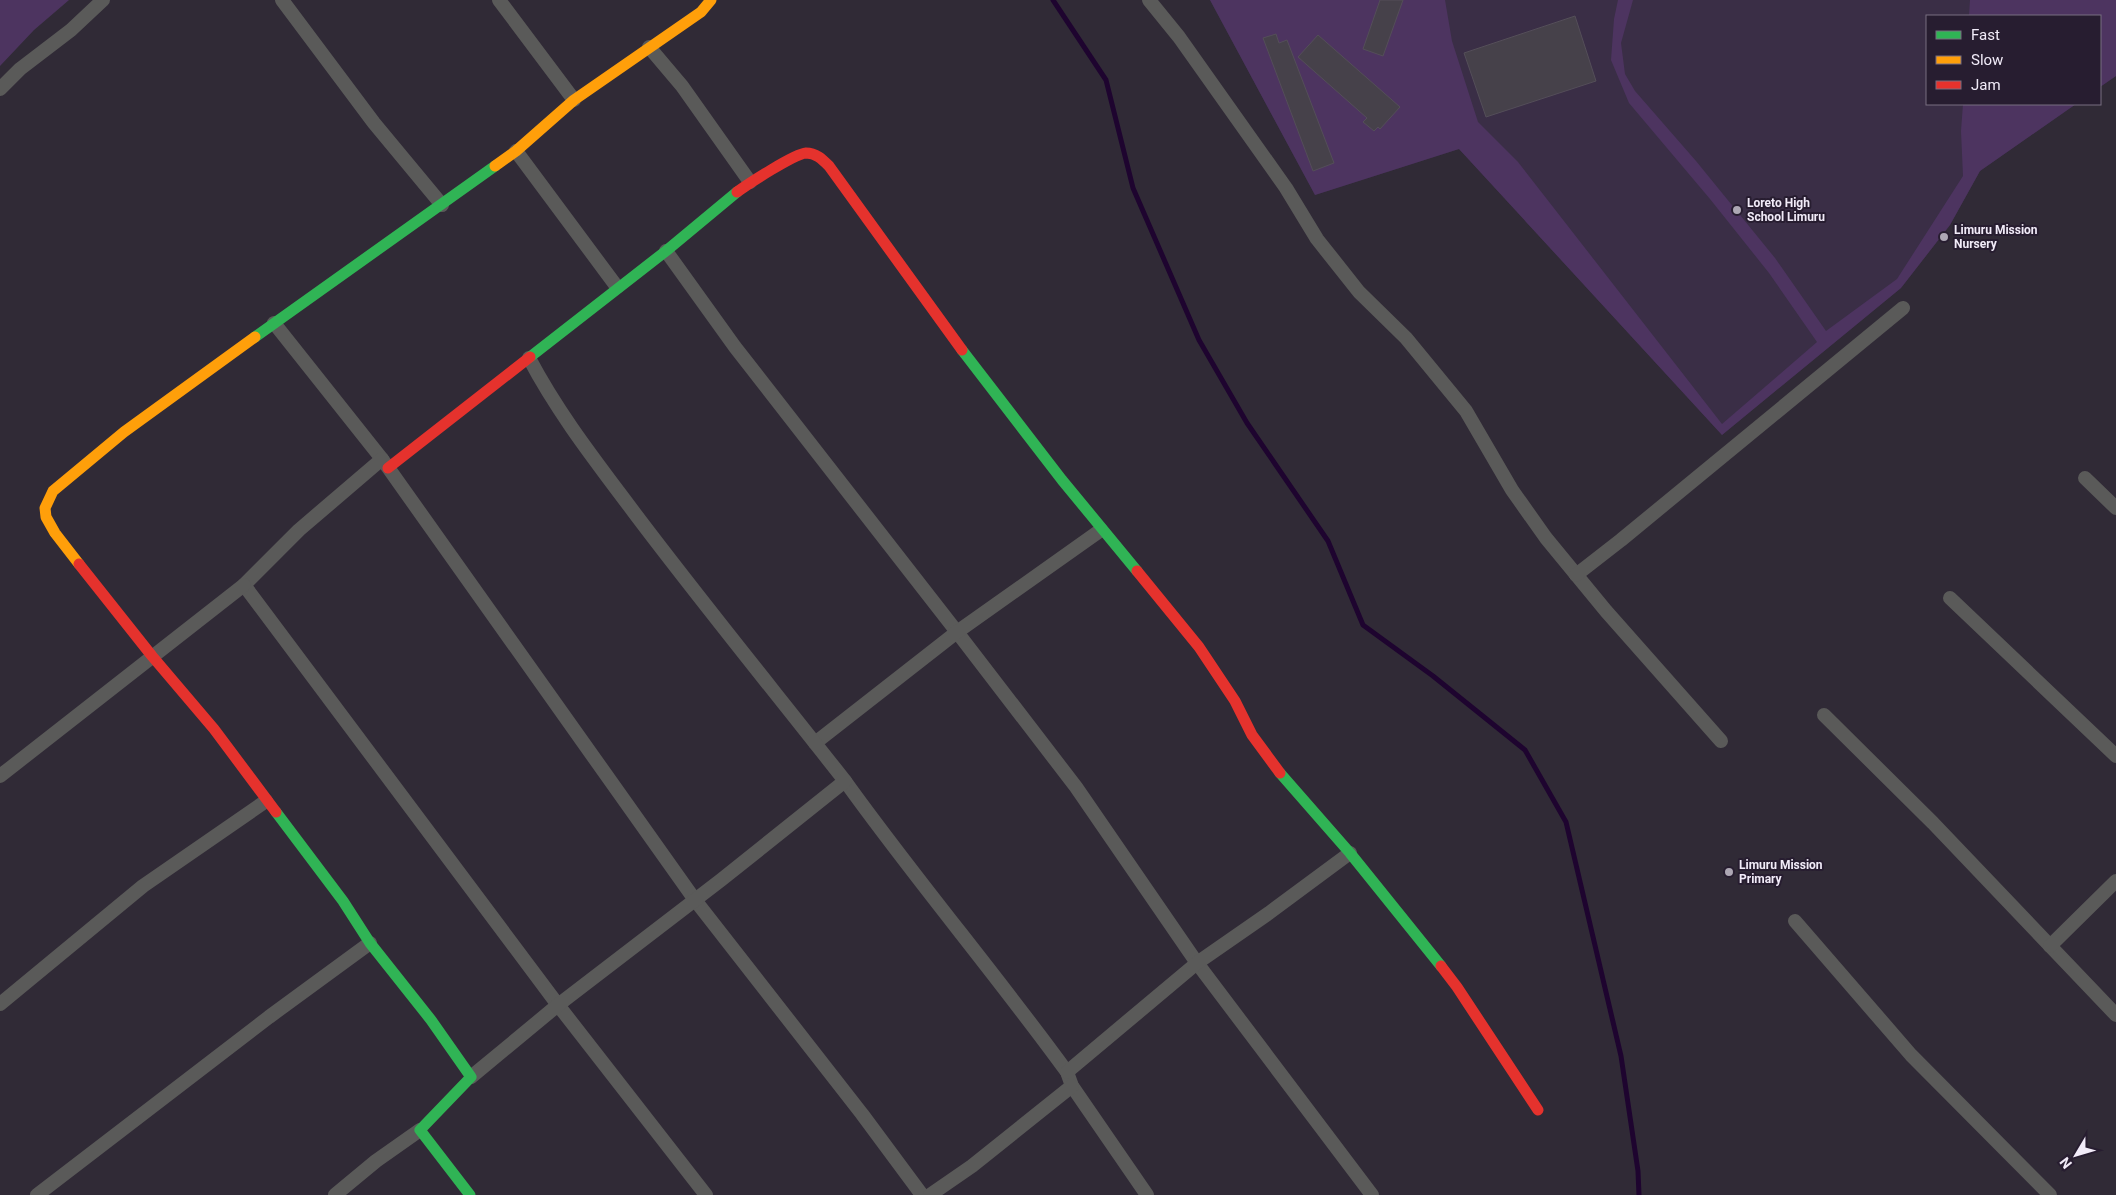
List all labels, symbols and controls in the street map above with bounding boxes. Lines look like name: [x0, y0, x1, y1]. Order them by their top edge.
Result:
legend: [1926, 15, 2101, 105]
text: Fast: [1971, 26, 2000, 44]
text: Slow: [1971, 51, 2003, 69]
text: Jam: [1971, 76, 2001, 94]
place label: Loreto High School Limuru: [1747, 196, 1825, 224]
marker: Loreto High School Limuru: [1731, 204, 1743, 216]
place label: Limuru Mission Nursery: [1954, 223, 2038, 251]
marker: Limuru Mission Nursery: [1938, 231, 1950, 243]
place label: Limuru Mission Primary: [1739, 858, 1823, 886]
marker: Limuru Mission Primary: [1723, 866, 1735, 878]
north arrow: [2051, 1130, 2101, 1180]
text: N: [2056, 1154, 2075, 1172]

